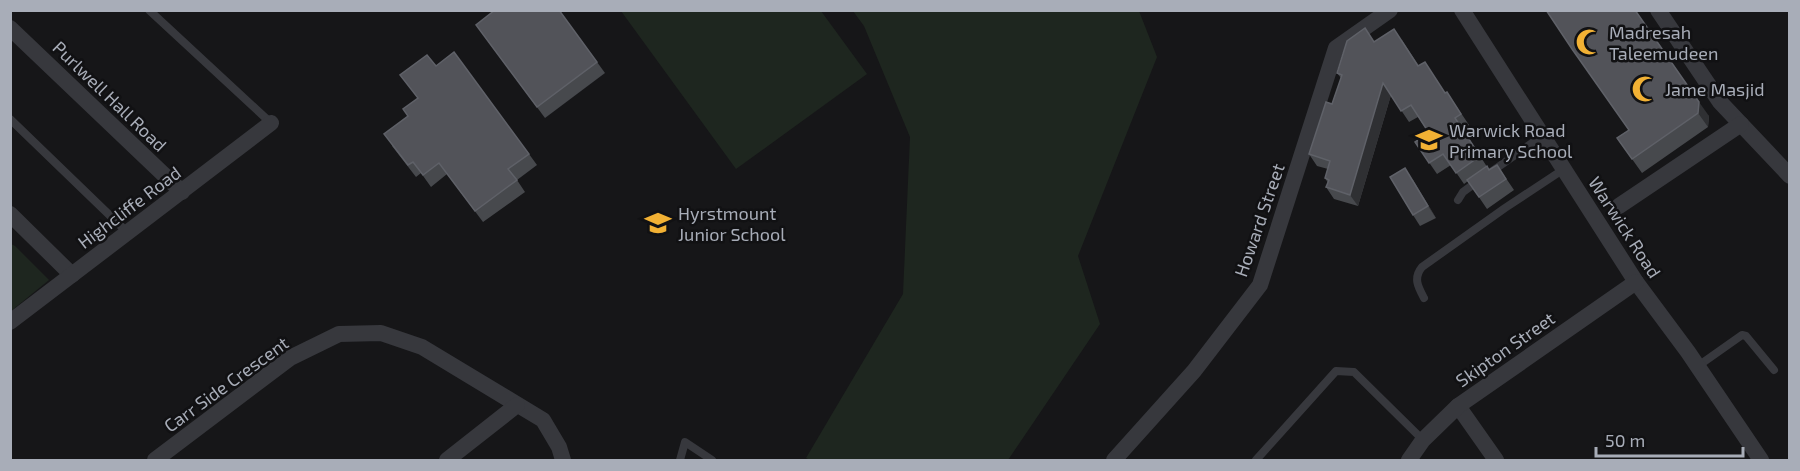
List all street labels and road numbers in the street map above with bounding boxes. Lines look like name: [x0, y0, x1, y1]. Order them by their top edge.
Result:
street label: Purlwell Hall Road: [49, 36, 171, 156]
street label: Howard Street: [1229, 160, 1289, 279]
street label: Highcliffe Road: [73, 161, 185, 253]
street label: Warwick Road: [1584, 172, 1666, 282]
street label: Skipton Street: [1451, 307, 1559, 391]
street label: Carr Side Crescent: [159, 331, 293, 437]

